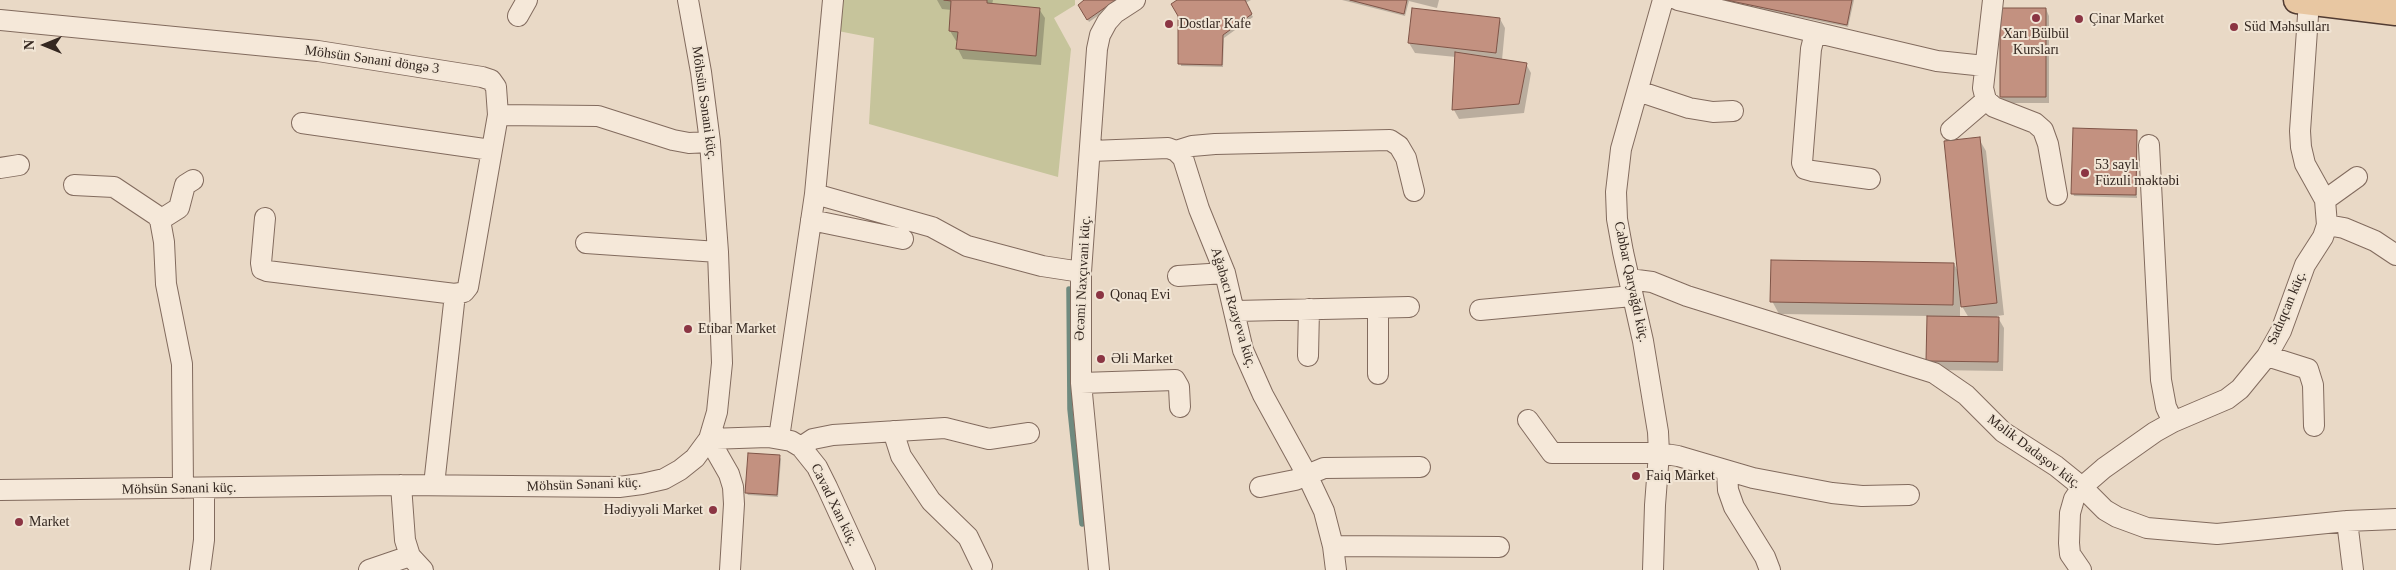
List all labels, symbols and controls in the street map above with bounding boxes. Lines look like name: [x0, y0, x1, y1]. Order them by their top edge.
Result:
place label: Çinar Market: [2089, 11, 2164, 27]
marker: Xarı Bülbül Kursları: [2030, 12, 2042, 24]
marker: Çinar Market: [2073, 13, 2085, 25]
place label: Dostlar Kafe: [1179, 16, 1251, 32]
marker: Dostlar Kafe: [1163, 18, 1175, 30]
place label: Süd Məhsulları: [2244, 19, 2330, 35]
north arrow: [20, 20, 70, 70]
marker: Süd Məhsulları: [2228, 21, 2240, 33]
place label: Xarı Bülbül Kursları: [2003, 26, 2069, 58]
text: N: [22, 40, 37, 50]
street label: Möhsün Sənani döngə 3: [304, 42, 440, 78]
street label: Möhsün Sənani küç.: [688, 45, 720, 161]
place label: 53 saylı Füzuli məktəbi: [2095, 157, 2179, 190]
marker: 53 saylı Füzuli məktəbi: [2079, 167, 2091, 179]
street label: Əcəmi Naxçıvani küç.: [1071, 215, 1095, 341]
street label: Cabbar Qaryağdı küç.: [1610, 220, 1652, 344]
street label: Ağabacı Rzayeva küç.: [1207, 246, 1259, 370]
street label: Sadıqcan küç.: [2264, 269, 2310, 347]
place label: Qonaq Evi: [1110, 287, 1170, 303]
marker: Qonaq Evi: [1094, 289, 1106, 301]
place label: Etibar Market: [698, 321, 776, 337]
marker: Etibar Market: [682, 323, 694, 335]
place label: Əli Market: [1111, 351, 1173, 367]
marker: Əli Market: [1095, 353, 1107, 365]
street label: Məlik Dadaşov küç.: [1984, 411, 2084, 493]
street label: Cavad Xan küç.: [807, 461, 861, 549]
place label: Faiq Market: [1646, 468, 1715, 484]
marker: Faiq Market: [1630, 470, 1642, 482]
street label: Möhsün Sənani küç.: [526, 475, 642, 495]
street label: Möhsün Sənani küç.: [122, 480, 236, 498]
place label: Hədiyyəli Market: [604, 502, 703, 518]
marker: Hədiyyəli Market: [707, 504, 719, 516]
place label: Market: [29, 514, 69, 530]
marker: Market: [13, 516, 25, 528]

